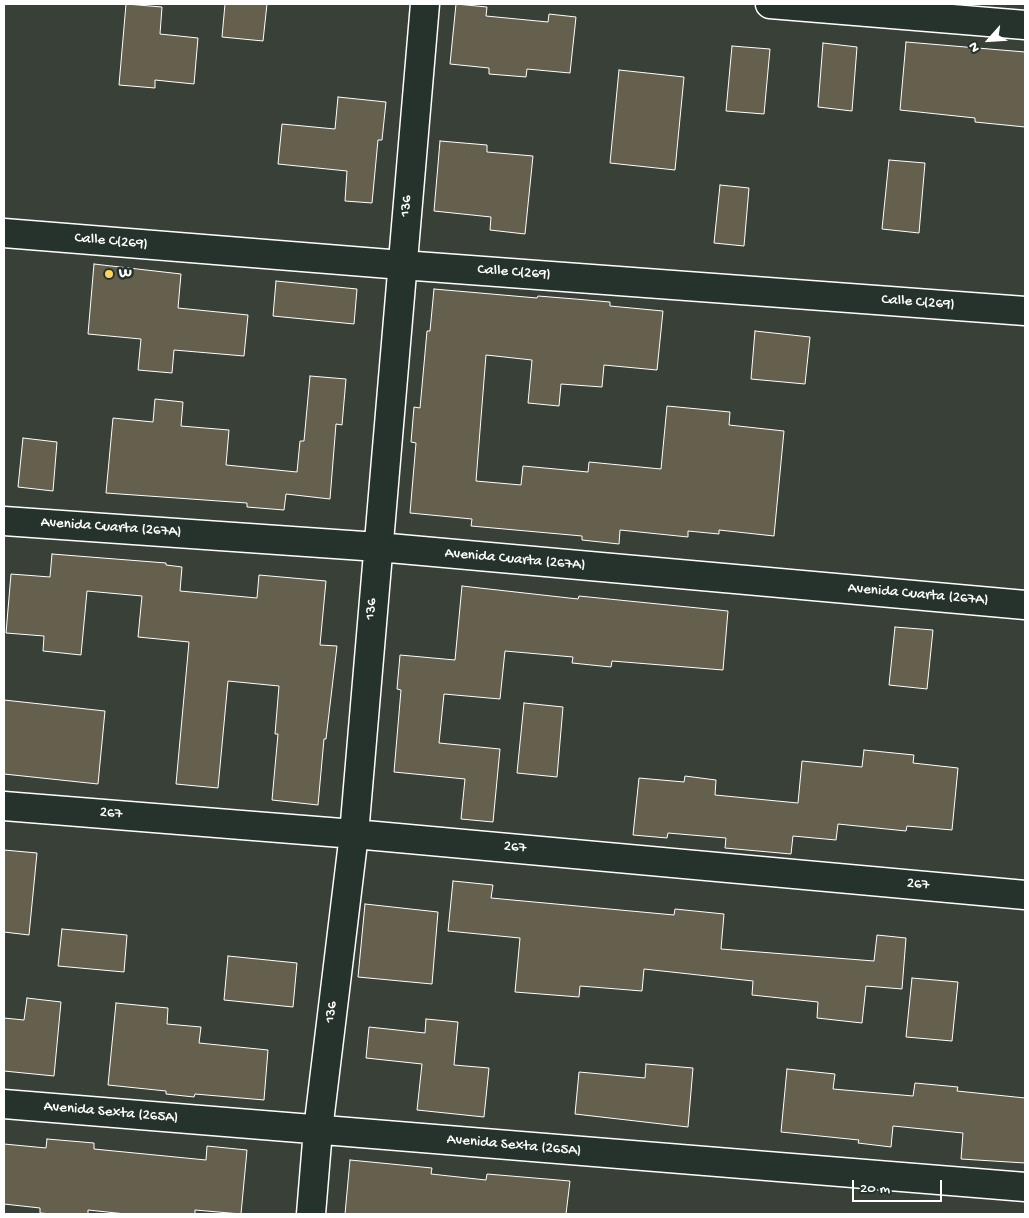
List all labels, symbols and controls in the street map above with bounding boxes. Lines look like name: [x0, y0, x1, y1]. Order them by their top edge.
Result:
north arrow: [964, 15, 1014, 65]
text: N: [965, 39, 985, 55]
street label: 136: [397, 195, 417, 217]
street label: Calle C(269): [74, 230, 148, 254]
street label: Calle C(269): [477, 261, 551, 285]
place label: W: [119, 265, 132, 283]
marker: W: [103, 268, 115, 280]
street label: Calle C(269): [881, 291, 955, 315]
street label: Avenida Cuarta (267A): [40, 514, 182, 542]
street label: Avenida Cuarta (267A): [444, 545, 586, 575]
street label: Avenida Cuarta (267A): [847, 580, 989, 610]
street label: 136: [362, 598, 382, 620]
street label: 267: [99, 804, 123, 824]
street label: 267: [503, 838, 527, 858]
street label: 267: [906, 875, 930, 895]
street label: 136: [322, 1000, 342, 1024]
street label: Avenida Sexta (265A): [43, 1098, 179, 1128]
street label: Avenida Sexta (265A): [446, 1131, 582, 1161]
scale bar: [854, 1170, 944, 1202]
text: 20 m: [860, 1180, 890, 1198]

